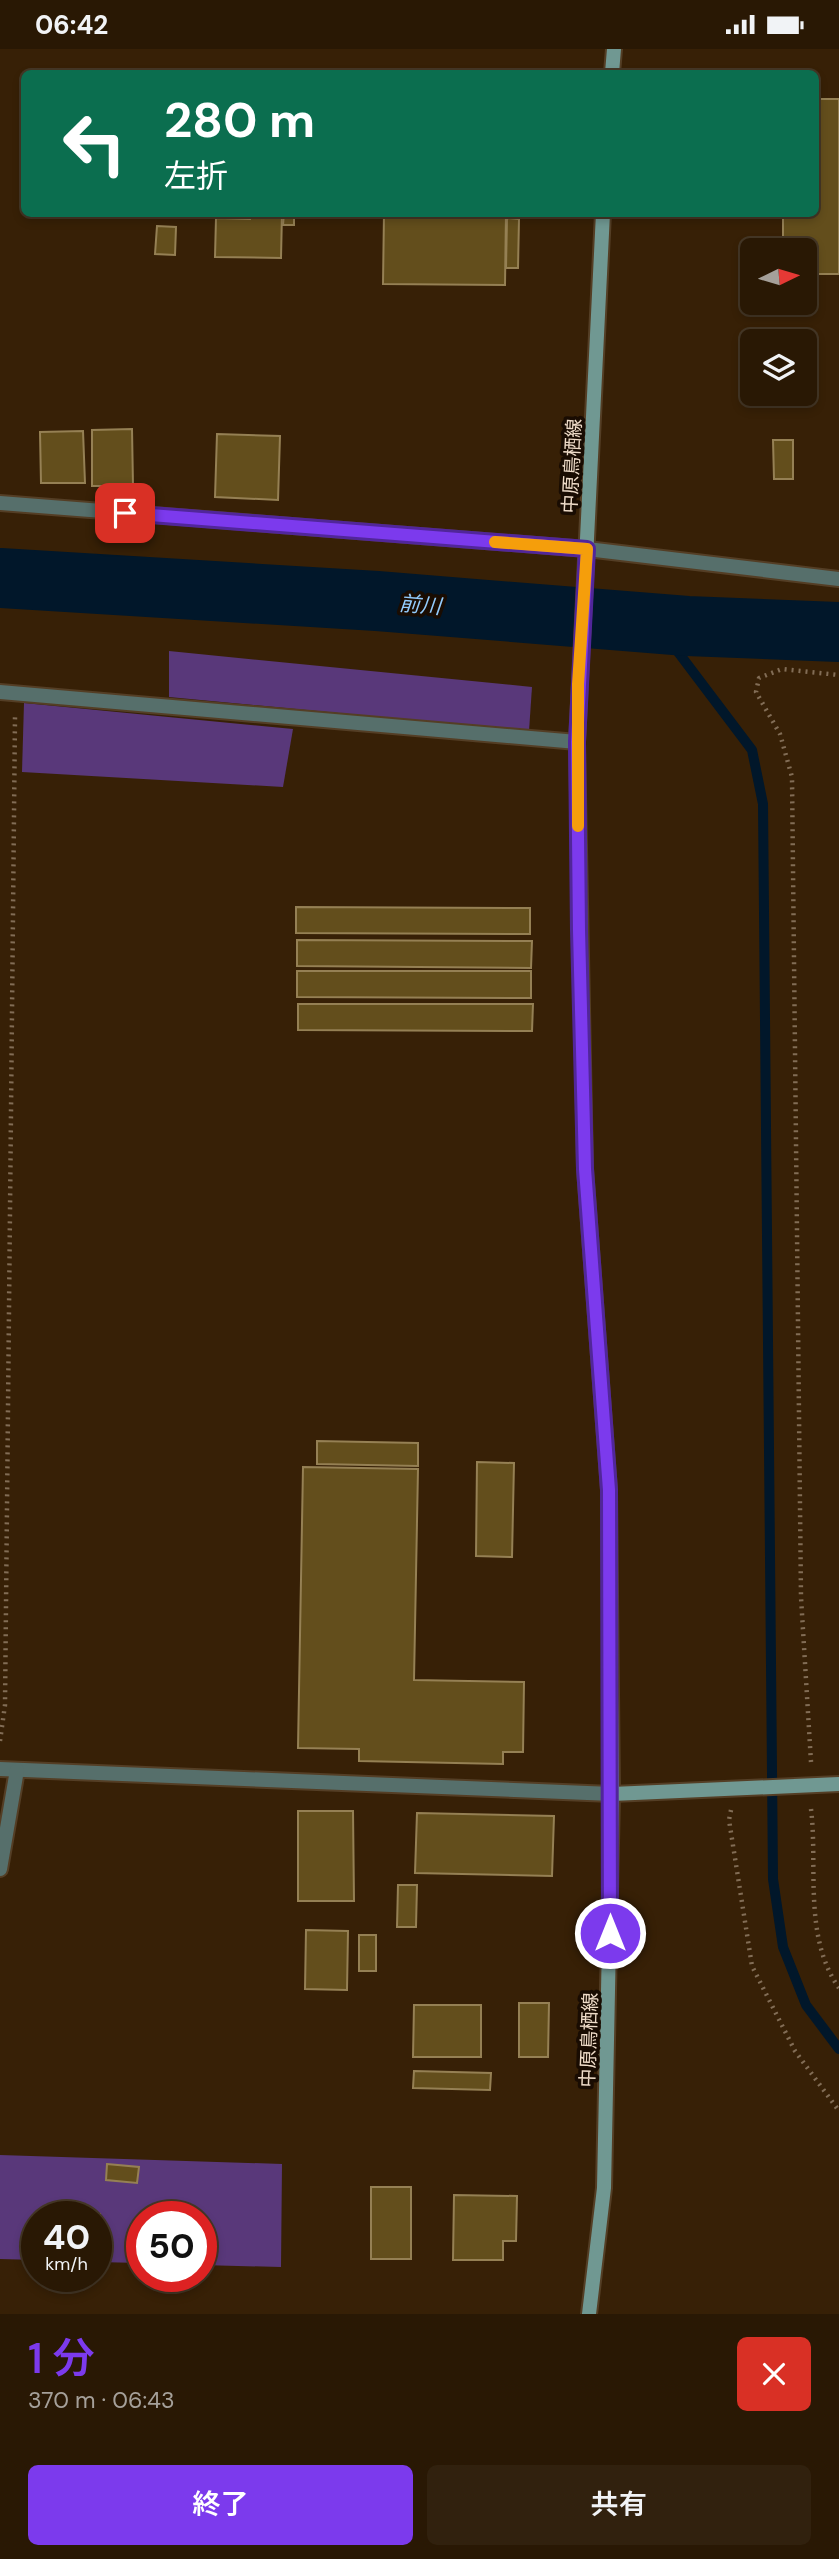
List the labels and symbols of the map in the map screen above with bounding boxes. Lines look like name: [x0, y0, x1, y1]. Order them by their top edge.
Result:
north arrow: [740, 238, 817, 315]
street label: 中原鳥栖線: [557, 418, 587, 514]
pin: [95, 483, 155, 543]
water label: 前川: [398, 589, 444, 621]
position arrow: [573, 1896, 647, 1970]
street label: 中原鳥栖線: [575, 1992, 603, 2088]
speed limit sign: 50: [126, 2201, 217, 2292]

